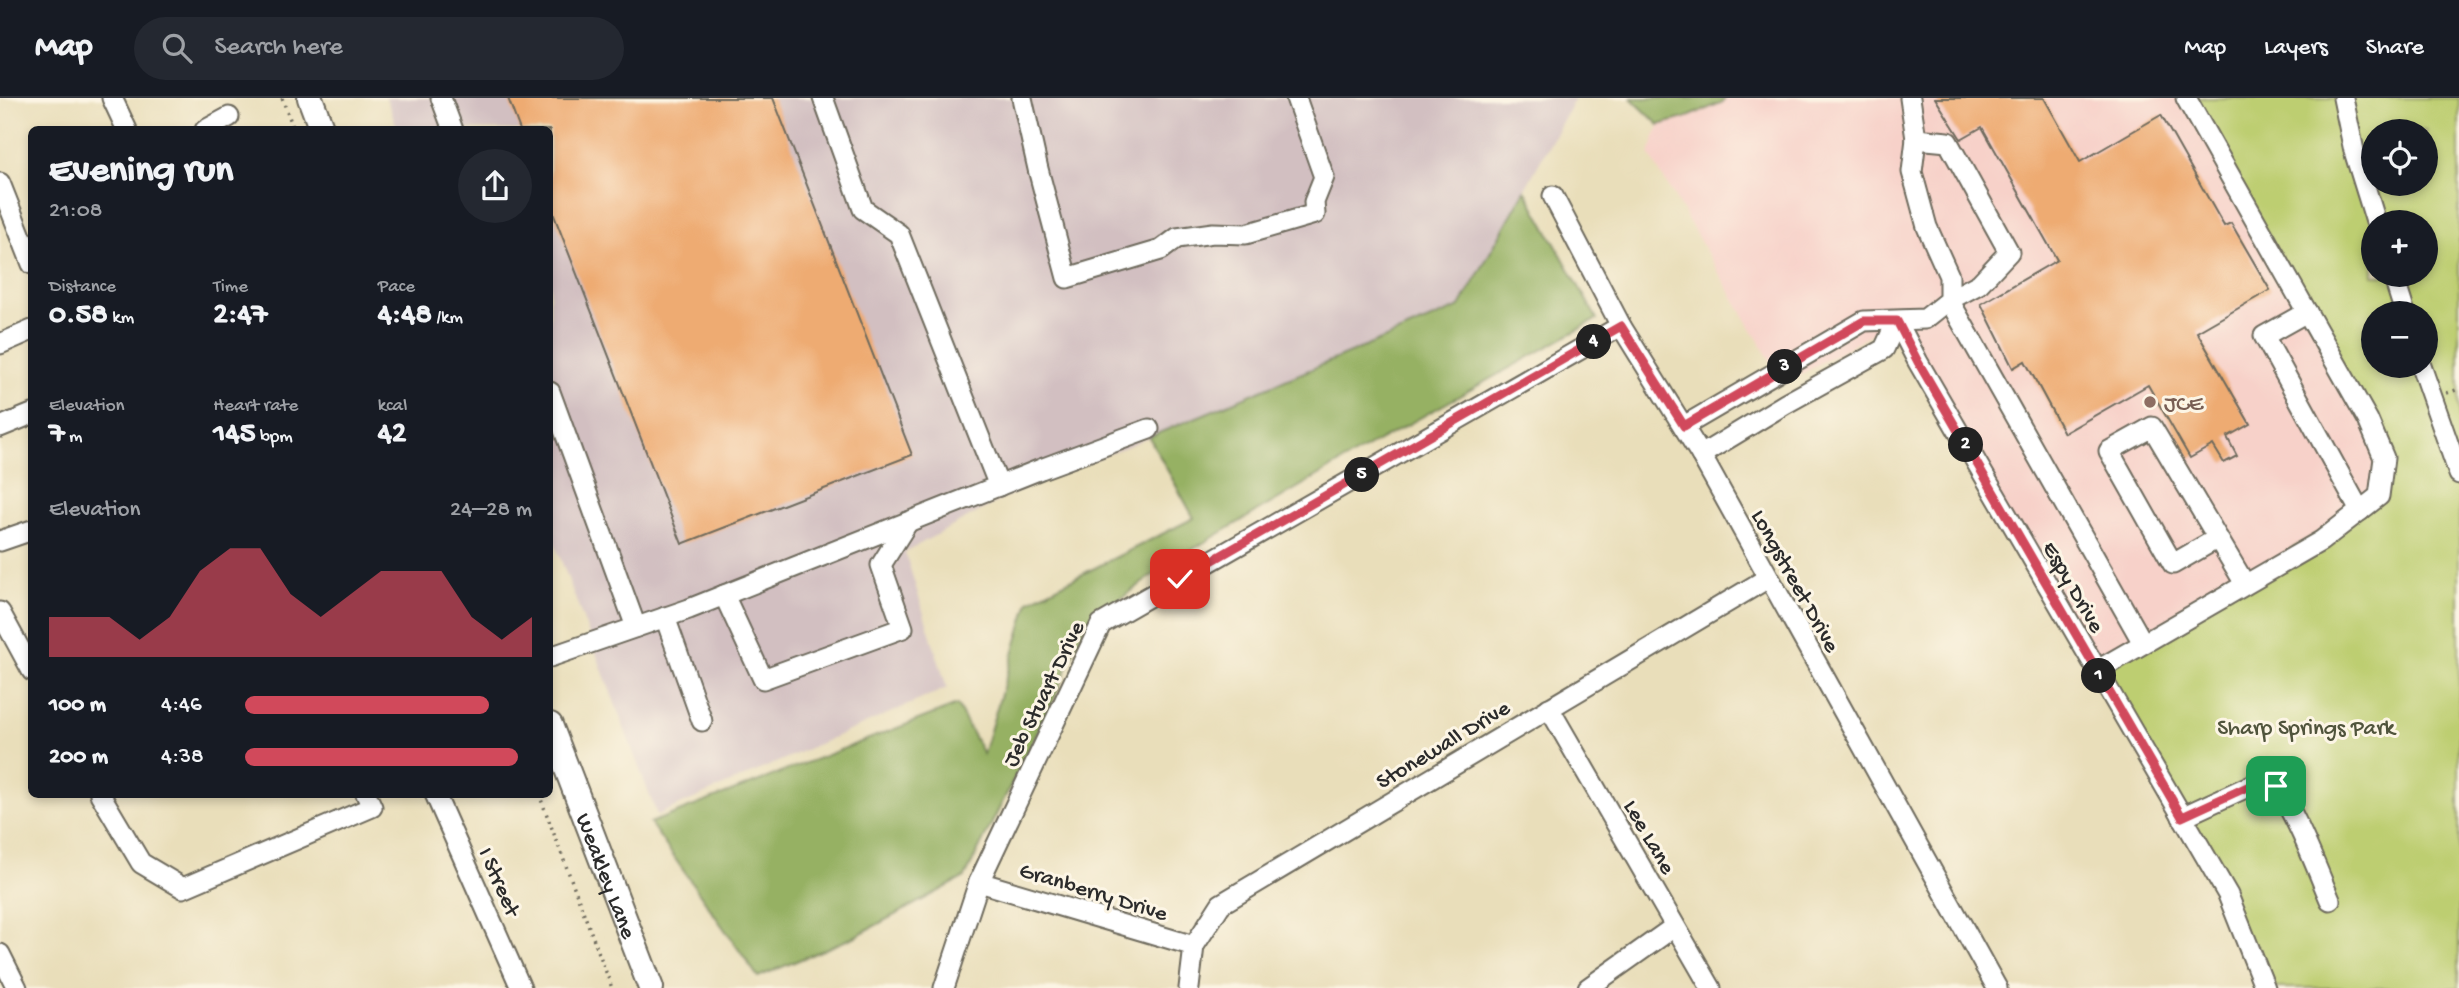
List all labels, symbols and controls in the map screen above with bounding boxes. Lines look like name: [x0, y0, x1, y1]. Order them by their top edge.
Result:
search box: [134, 17, 624, 80]
text: Map: [35, 29, 92, 67]
icon: search: [158, 29, 196, 67]
text: Search here: [214, 33, 343, 64]
text: Map: [2184, 34, 2226, 63]
text: Layers: [2264, 34, 2328, 63]
text: Share: [2366, 34, 2424, 63]
map controls: [2361, 119, 2438, 378]
button: locate: [2361, 119, 2438, 196]
button: share: [458, 149, 532, 223]
text: Evening run: [49, 150, 233, 194]
text: 21:08: [49, 198, 102, 225]
button: +: [2361, 210, 2438, 287]
text: Distance: [49, 276, 116, 299]
text: Time: [213, 276, 248, 299]
text: Pace: [378, 276, 415, 299]
text: 0.58: [49, 299, 108, 334]
text: 2:47: [213, 299, 267, 334]
text: 4:48: [378, 299, 432, 334]
button: −: [2361, 301, 2438, 378]
text: km: [108, 307, 134, 330]
text: /km: [432, 307, 463, 330]
pin: 4: [1576, 324, 1612, 360]
text: 4: [1589, 330, 1598, 353]
pin: 3: [1768, 350, 1802, 384]
text: 3: [1780, 355, 1789, 378]
place label: JCE: [2164, 392, 2205, 419]
marker: JCE: [2142, 394, 2158, 410]
text: Elevation: [49, 395, 125, 418]
text: Heart rate: [213, 395, 298, 418]
text: kcal: [378, 395, 407, 418]
text: 7: [49, 418, 65, 453]
text: 145: [213, 418, 255, 453]
text: 42: [378, 418, 407, 453]
text: m: [65, 426, 83, 449]
text: bpm: [255, 426, 293, 449]
pin: 2: [1948, 428, 1983, 462]
text: 2: [1961, 433, 1970, 456]
pin: 5: [1344, 458, 1380, 492]
text: 5: [1357, 463, 1367, 486]
text: Elevation: [49, 497, 140, 524]
text: 24–28 m: [450, 497, 532, 524]
street label: Longstreet Drive: [1744, 506, 1845, 659]
street label: Espy Drive: [2035, 537, 2109, 639]
pin: [1150, 549, 1210, 609]
icon: check: [1161, 560, 1199, 598]
street label: Jeb Stuart Drive: [998, 616, 1092, 772]
pin: 1: [2082, 658, 2116, 694]
text: 1: [2095, 664, 2102, 687]
text: 100 m: [49, 692, 106, 719]
text: 4:46: [161, 692, 202, 719]
street label: Stonewall Drive: [1372, 695, 1516, 796]
park label: Sharp Springs Park: [2217, 716, 2398, 743]
text: 200 m: [49, 744, 108, 771]
text: 4:38: [161, 744, 204, 771]
pin: [2246, 756, 2306, 816]
icon: arrive: [2257, 767, 2295, 805]
street label: Lee Lane: [1616, 796, 1681, 881]
street label: Weakley Lane: [568, 810, 641, 944]
street label: I Street: [471, 844, 525, 922]
street label: Granberry Drive: [1016, 858, 1171, 929]

